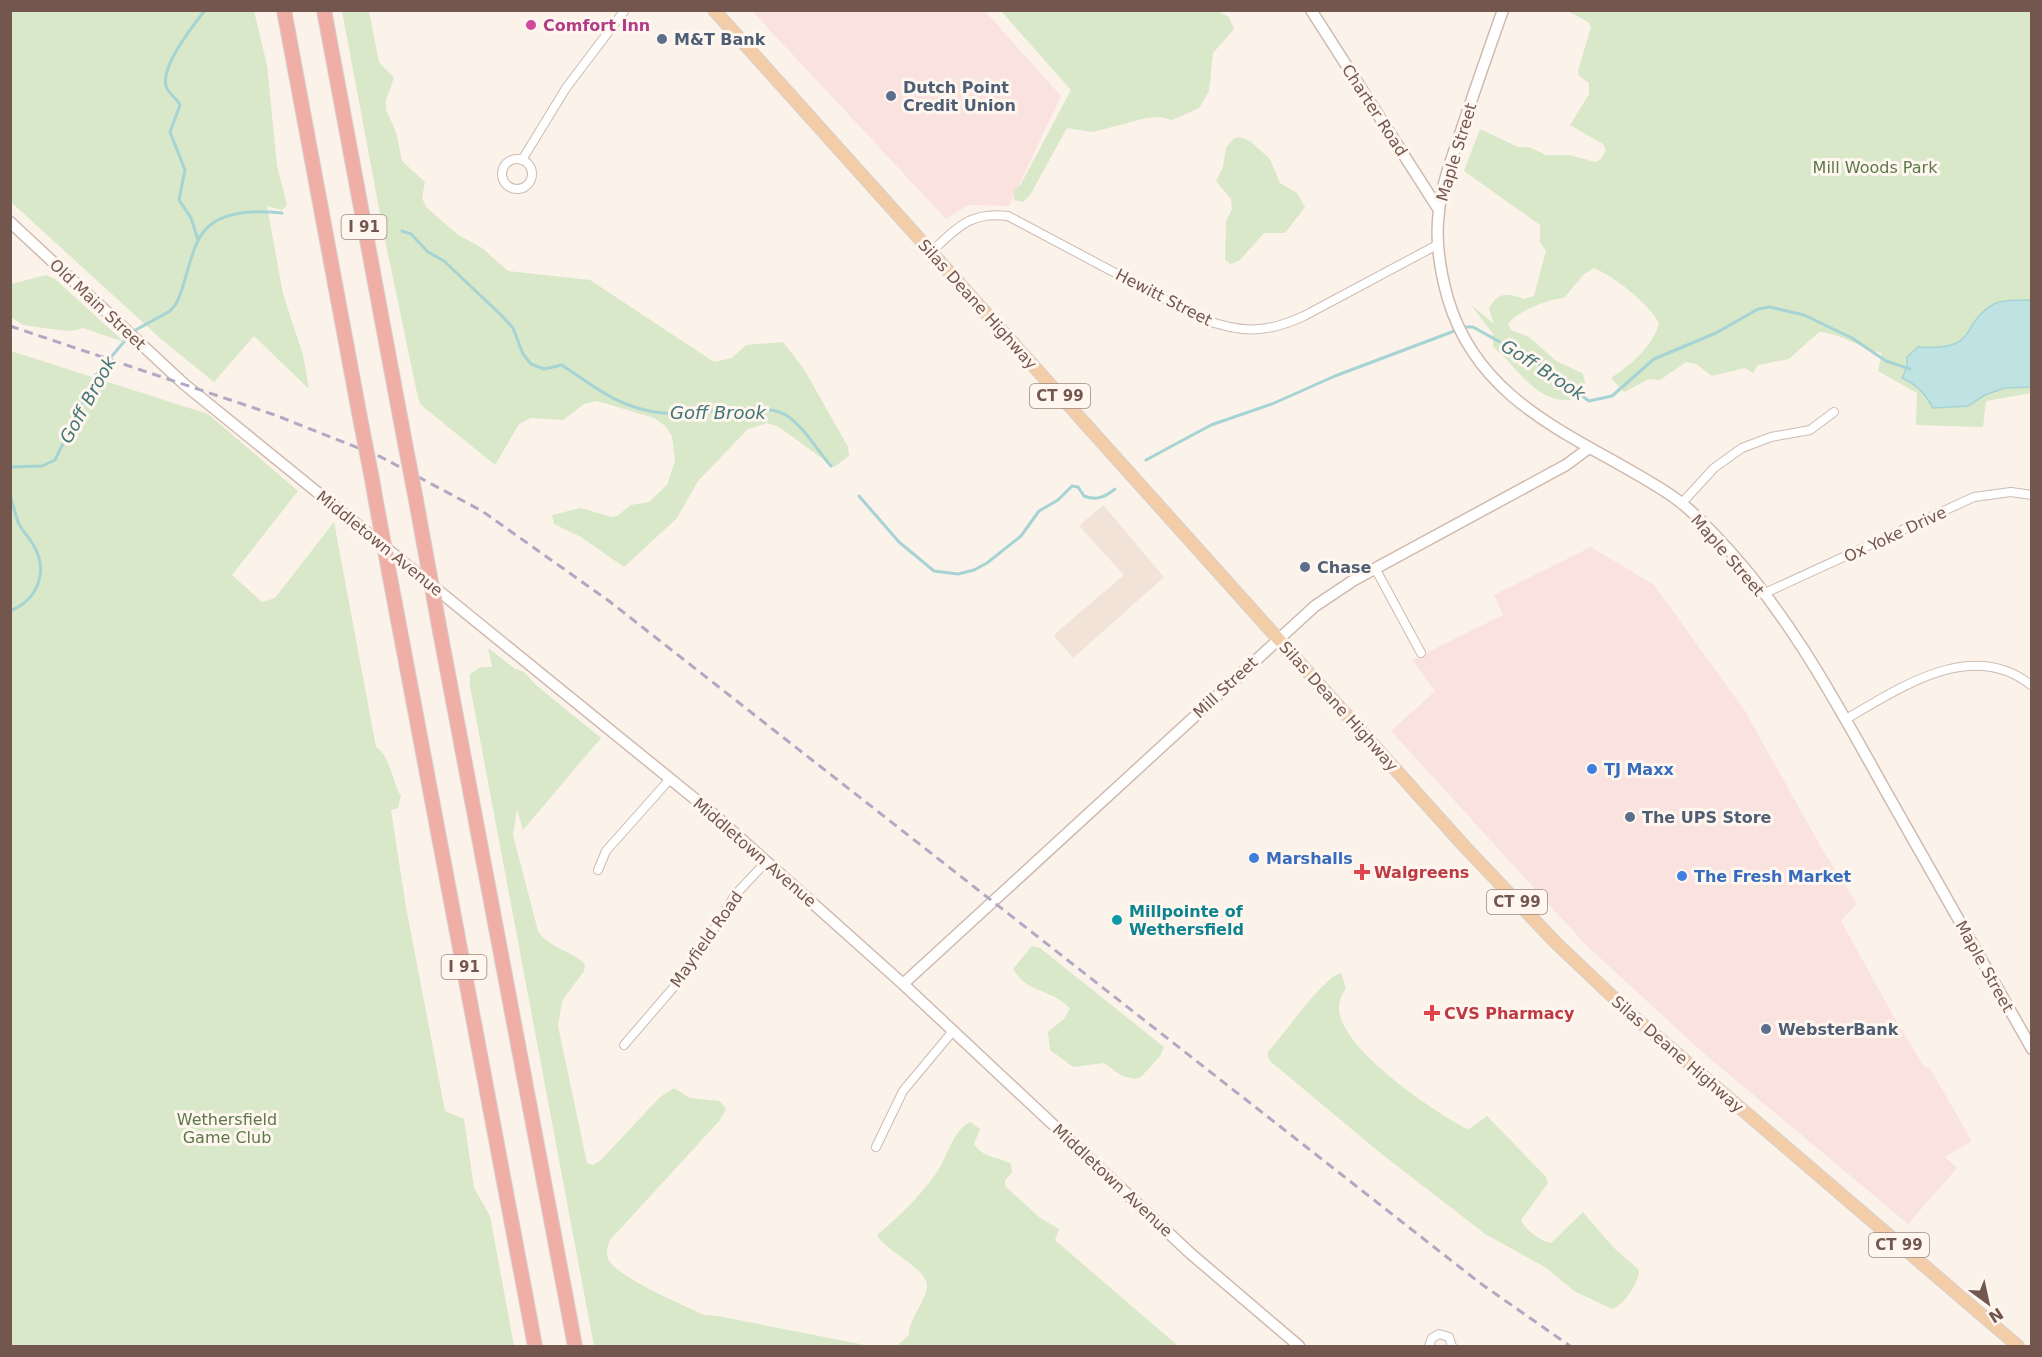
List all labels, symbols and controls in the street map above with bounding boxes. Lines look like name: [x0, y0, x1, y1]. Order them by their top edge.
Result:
place label: Comfort Inn: [543, 16, 650, 35]
marker: Comfort Inn: [524, 18, 538, 32]
place label: M&T Bank: [674, 30, 766, 49]
marker: M&T Bank: [655, 32, 669, 46]
street label: Charter Road: [1338, 61, 1411, 160]
place label: Dutch Point Credit Union: [903, 78, 1016, 115]
marker: Dutch Point Credit Union: [884, 89, 898, 103]
street label: Maple Street: [1433, 101, 1480, 204]
park label: Mill Woods Park: [1813, 158, 1938, 177]
road number: I 91: [342, 215, 386, 239]
street label: Silas Deane Highway: [914, 235, 1041, 373]
street label: Old Main Street: [46, 255, 150, 354]
street label: Hewitt Street: [1112, 265, 1215, 330]
water label: Goff Brook: [1497, 335, 1591, 405]
water label: Goff Brook: [55, 351, 121, 447]
road number: CT 99: [1030, 384, 1090, 408]
water label: Goff Brook: [670, 402, 768, 423]
street label: Middletown Avenue: [313, 487, 447, 600]
street label: Ox Yoke Drive: [1841, 502, 1949, 566]
street label: Maple Street: [1687, 511, 1768, 600]
place label: Chase: [1317, 558, 1371, 577]
marker: Chase: [1298, 560, 1312, 574]
street label: Silas Deane Highway: [1275, 637, 1402, 775]
street label: Mill Street: [1189, 653, 1261, 722]
place label: TJ Maxx: [1604, 760, 1674, 779]
marker: TJ Maxx: [1585, 762, 1599, 776]
street label: Middletown Avenue: [689, 794, 820, 911]
place label: The UPS Store: [1642, 808, 1772, 827]
marker: The UPS Store: [1623, 810, 1637, 824]
place label: Marshalls: [1266, 849, 1353, 868]
marker: Marshalls: [1247, 851, 1261, 865]
place label: Walgreens: [1374, 863, 1469, 882]
marker: Walgreens: [1355, 865, 1369, 879]
place label: The Fresh Market: [1694, 867, 1852, 886]
marker: The Fresh Market: [1675, 869, 1689, 883]
street label: Mayfield Road: [666, 888, 747, 991]
road number: CT 99: [1487, 890, 1547, 914]
place label: Millpointe of Wethersfield: [1129, 902, 1244, 939]
marker: Millpointe of Wethersfield: [1110, 913, 1124, 927]
street label: Maple Street: [1952, 917, 2018, 1015]
road number: I 91: [442, 955, 486, 979]
street label: Silas Deane Highway: [1608, 992, 1747, 1117]
place label: CVS Pharmacy: [1444, 1004, 1575, 1023]
marker: CVS Pharmacy: [1425, 1006, 1439, 1020]
place label: WebsterBank: [1778, 1020, 1899, 1039]
marker: WebsterBank: [1759, 1022, 1773, 1036]
park label: Wethersfield Game Club: [177, 1110, 277, 1147]
street label: Middletown Avenue: [1049, 1120, 1176, 1241]
road number: CT 99: [1869, 1233, 1929, 1257]
north arrow: [1958, 1273, 2018, 1333]
text: N: [1985, 1304, 2007, 1327]

